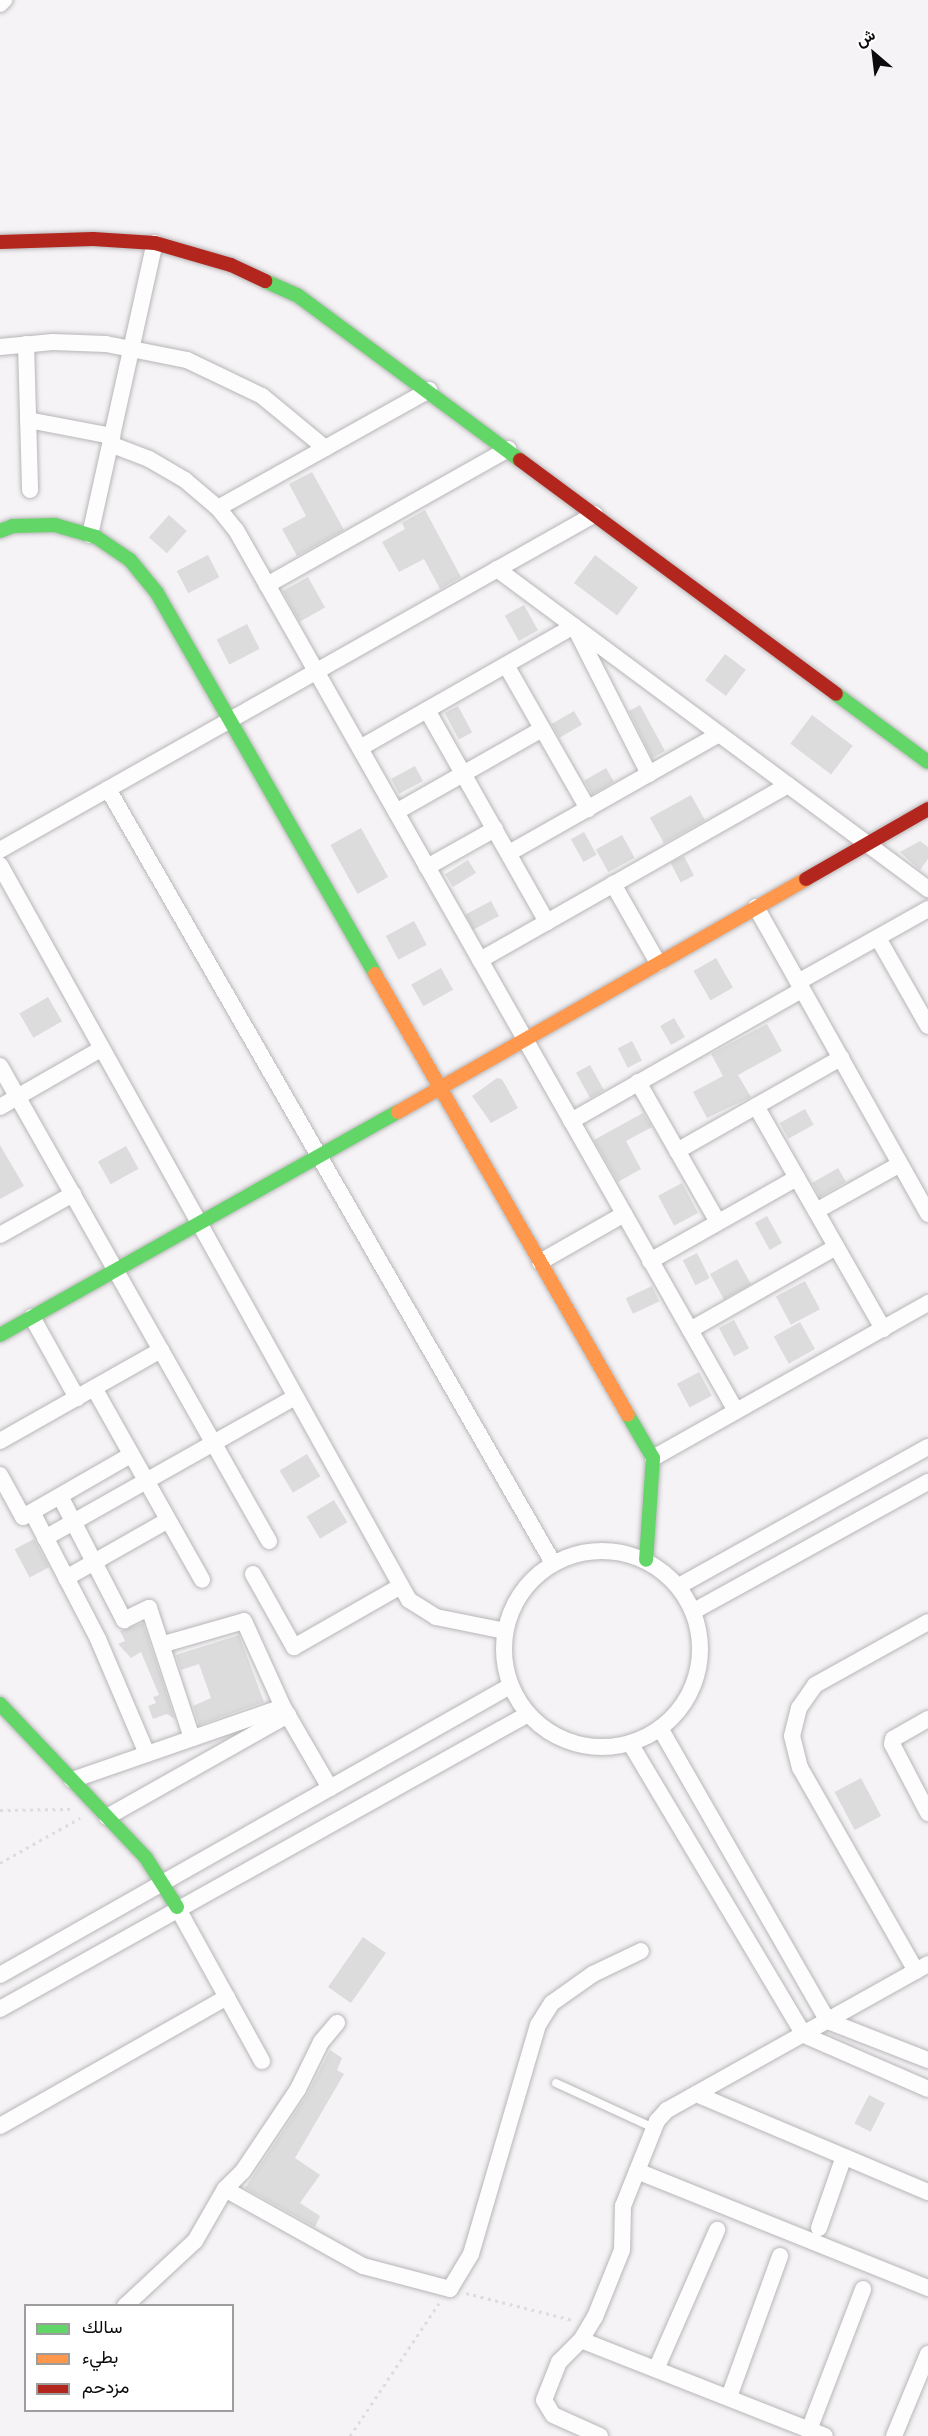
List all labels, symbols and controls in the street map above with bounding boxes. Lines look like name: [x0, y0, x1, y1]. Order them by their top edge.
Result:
north arrow: [844, 24, 904, 84]
text: ش: [852, 24, 879, 52]
legend: [24, 2304, 234, 2412]
text: سالك: [82, 2315, 122, 2339]
text: بطيء: [82, 2345, 118, 2369]
text: مزدحم: [82, 2375, 129, 2399]

